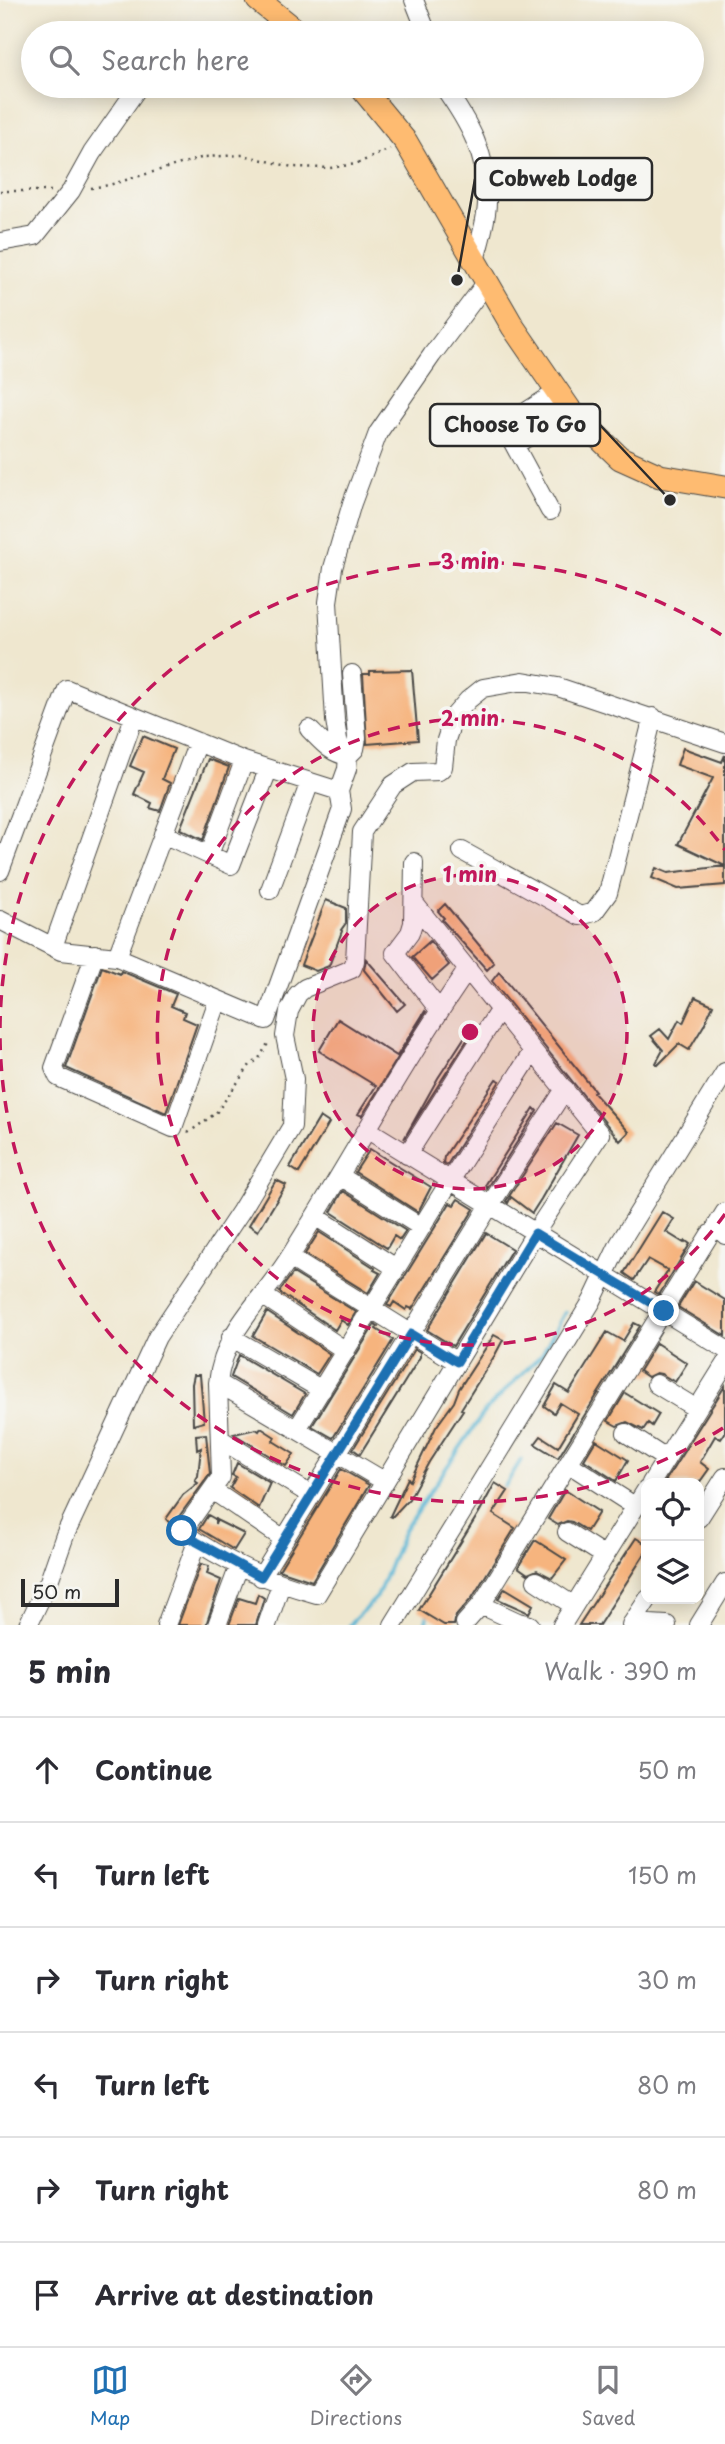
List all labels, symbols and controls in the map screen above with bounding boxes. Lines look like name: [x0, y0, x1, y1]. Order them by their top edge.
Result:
search box: [21, 21, 704, 98]
text: Search here: [101, 40, 250, 79]
icon: search: [45, 41, 83, 79]
callout: Cobweb Lodge: [475, 158, 652, 200]
text: Cobweb Lodge: [488, 161, 638, 193]
callout: Choose To Go: [430, 404, 600, 446]
text: Choose To Go: [444, 407, 586, 439]
text: 3 min: [440, 544, 500, 576]
text: 2 min: [441, 701, 499, 733]
text: 1 min: [443, 857, 497, 889]
centre of rings: [458, 1020, 482, 1044]
route end: [648, 1295, 679, 1326]
map controls: [641, 1478, 704, 1604]
button: locate: [641, 1478, 704, 1541]
route start: [166, 1515, 197, 1546]
button: layers: [641, 1541, 704, 1604]
scale bar: [21, 1576, 119, 1608]
text: 50 m: [32, 1577, 81, 1605]
text: 5 min: [28, 1648, 111, 1693]
text: Walk · 390 m: [544, 1653, 697, 1688]
text: Continue: [95, 1750, 212, 1789]
icon: ahead: [28, 1751, 66, 1789]
text: 50 m: [637, 1752, 697, 1787]
text: Turn left: [95, 1855, 210, 1894]
icon: left: [28, 1856, 66, 1894]
text: 150 m: [628, 1857, 697, 1892]
text: Turn right: [95, 1960, 229, 1999]
icon: right: [28, 1961, 66, 1999]
text: 30 m: [636, 1962, 697, 1997]
text: Turn left: [95, 2065, 210, 2104]
icon: left: [28, 2066, 66, 2104]
text: 80 m: [637, 2067, 697, 2102]
text: Turn right: [95, 2170, 229, 2209]
icon: right: [28, 2171, 66, 2209]
text: 80 m: [637, 2172, 697, 2207]
text: Arrive at destination: [95, 2275, 374, 2314]
icon: arrive: [28, 2276, 66, 2314]
tab: Map: [90, 2361, 130, 2431]
tab: Directions: [310, 2361, 402, 2431]
tab: Saved: [581, 2361, 635, 2431]

